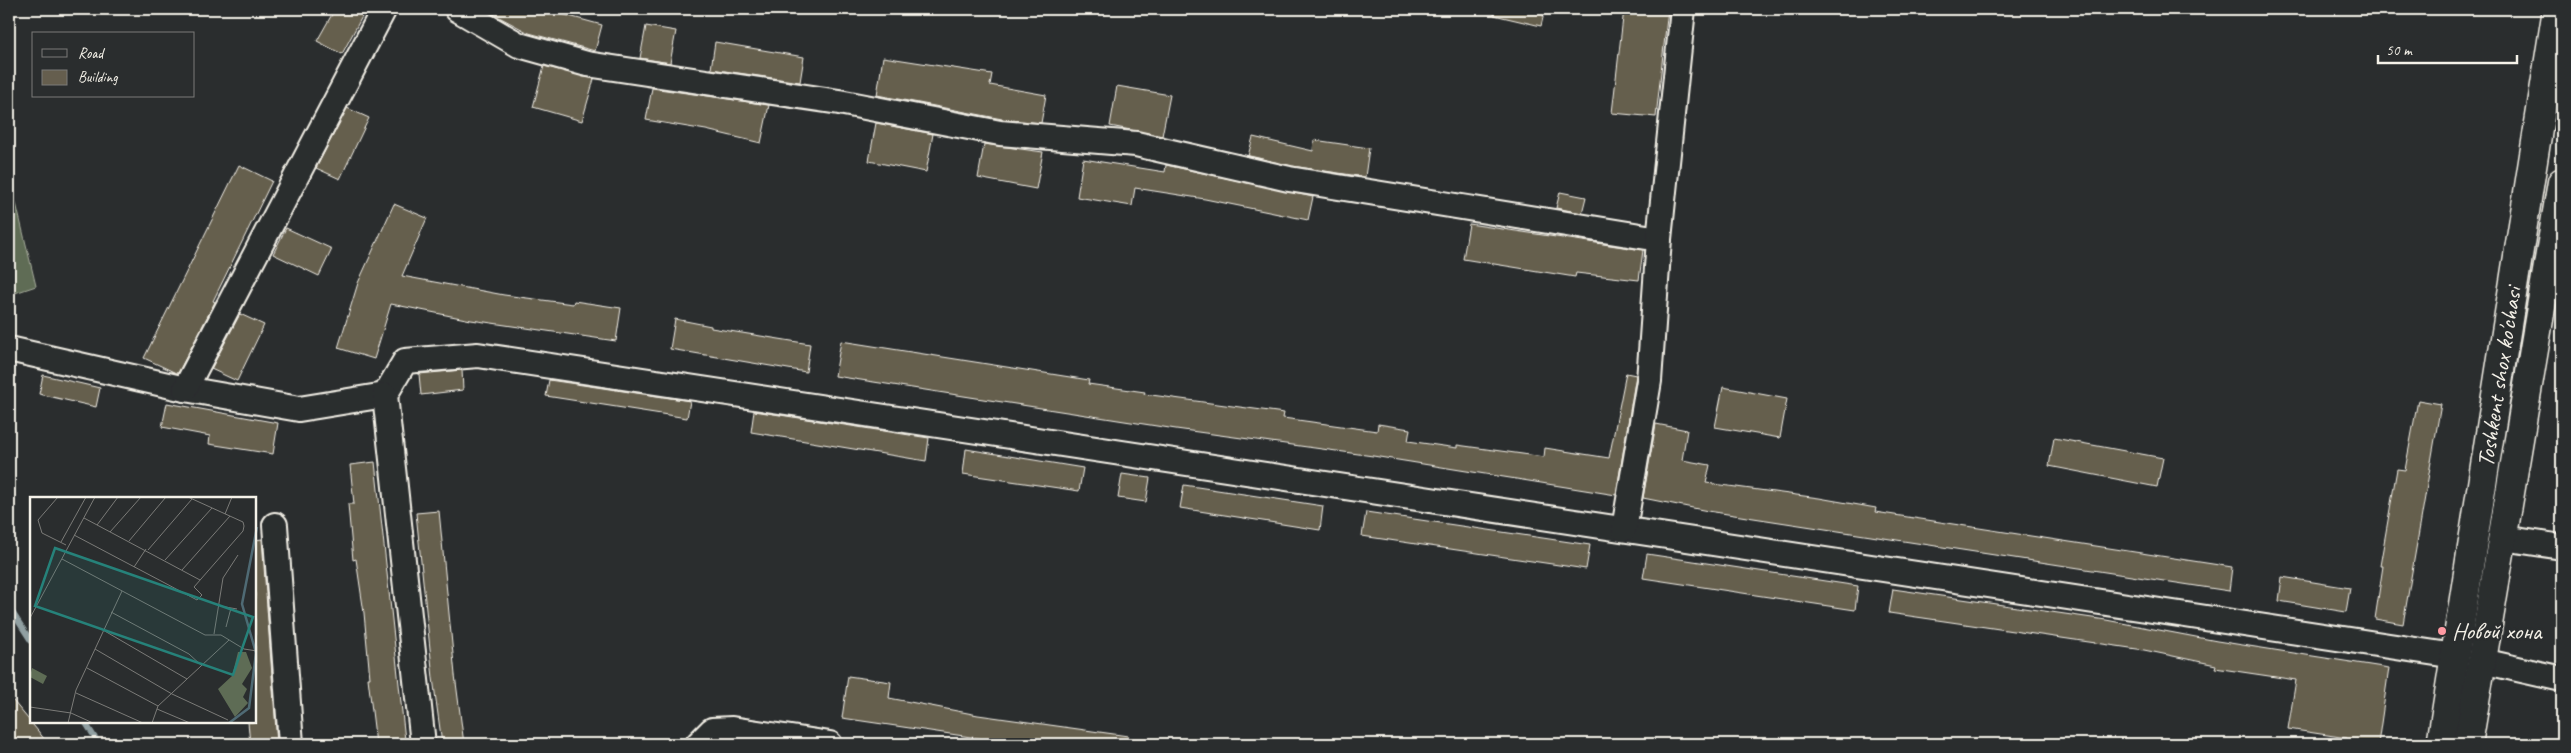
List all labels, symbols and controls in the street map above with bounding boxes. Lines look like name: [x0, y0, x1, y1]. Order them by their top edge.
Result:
legend: [32, 32, 195, 98]
scale bar: [2378, 32, 2517, 64]
text: 50 m: [2386, 41, 2413, 60]
text: Road: [78, 44, 105, 63]
text: Building: [78, 68, 118, 87]
street label: Toshkent shox ko'chasi: [2470, 282, 2528, 469]
inset map: [30, 497, 256, 723]
place label: Новой хона: [2452, 616, 2543, 646]
marker: Новой хона: [2436, 625, 2448, 637]

